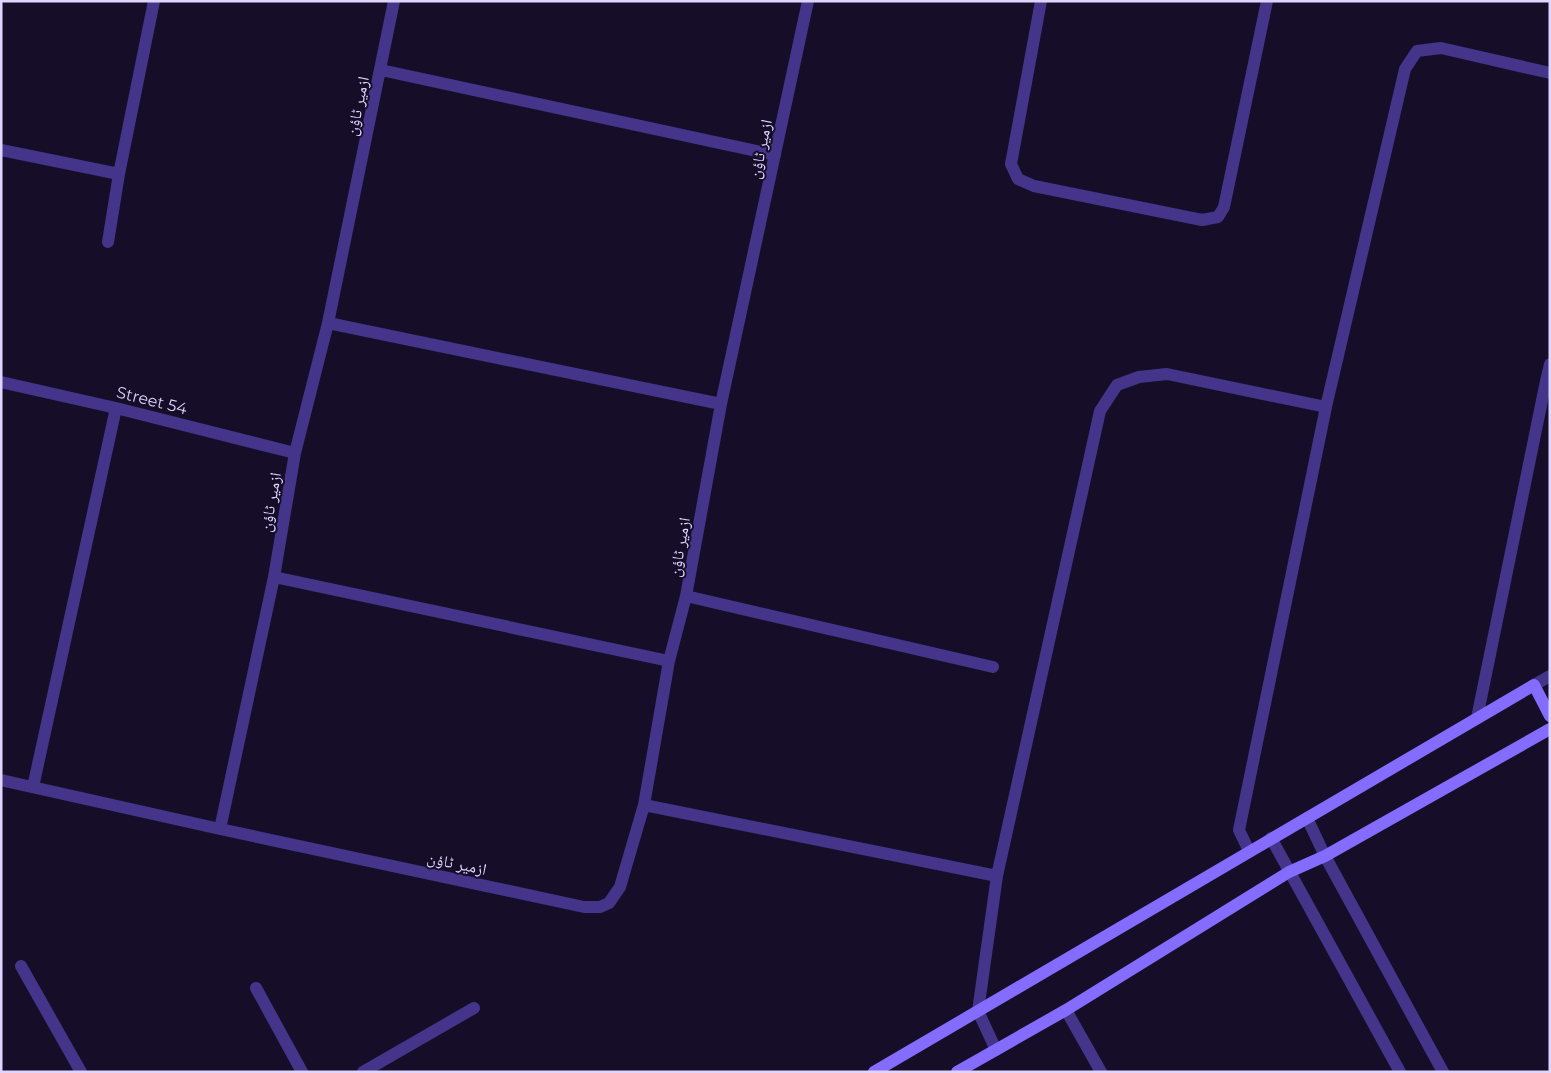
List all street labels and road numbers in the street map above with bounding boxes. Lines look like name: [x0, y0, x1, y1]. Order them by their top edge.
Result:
street label: ازمیر ٹاؤن: [342, 75, 374, 138]
street label: ازمیر ٹاؤن: [745, 118, 777, 181]
street label: Street 54: [115, 383, 190, 419]
street label: ازمیر ٹاؤن: [256, 471, 286, 534]
street label: ازمیر ٹاؤن: [665, 516, 695, 579]
street label: ازمیر ٹاؤن: [425, 848, 488, 880]

